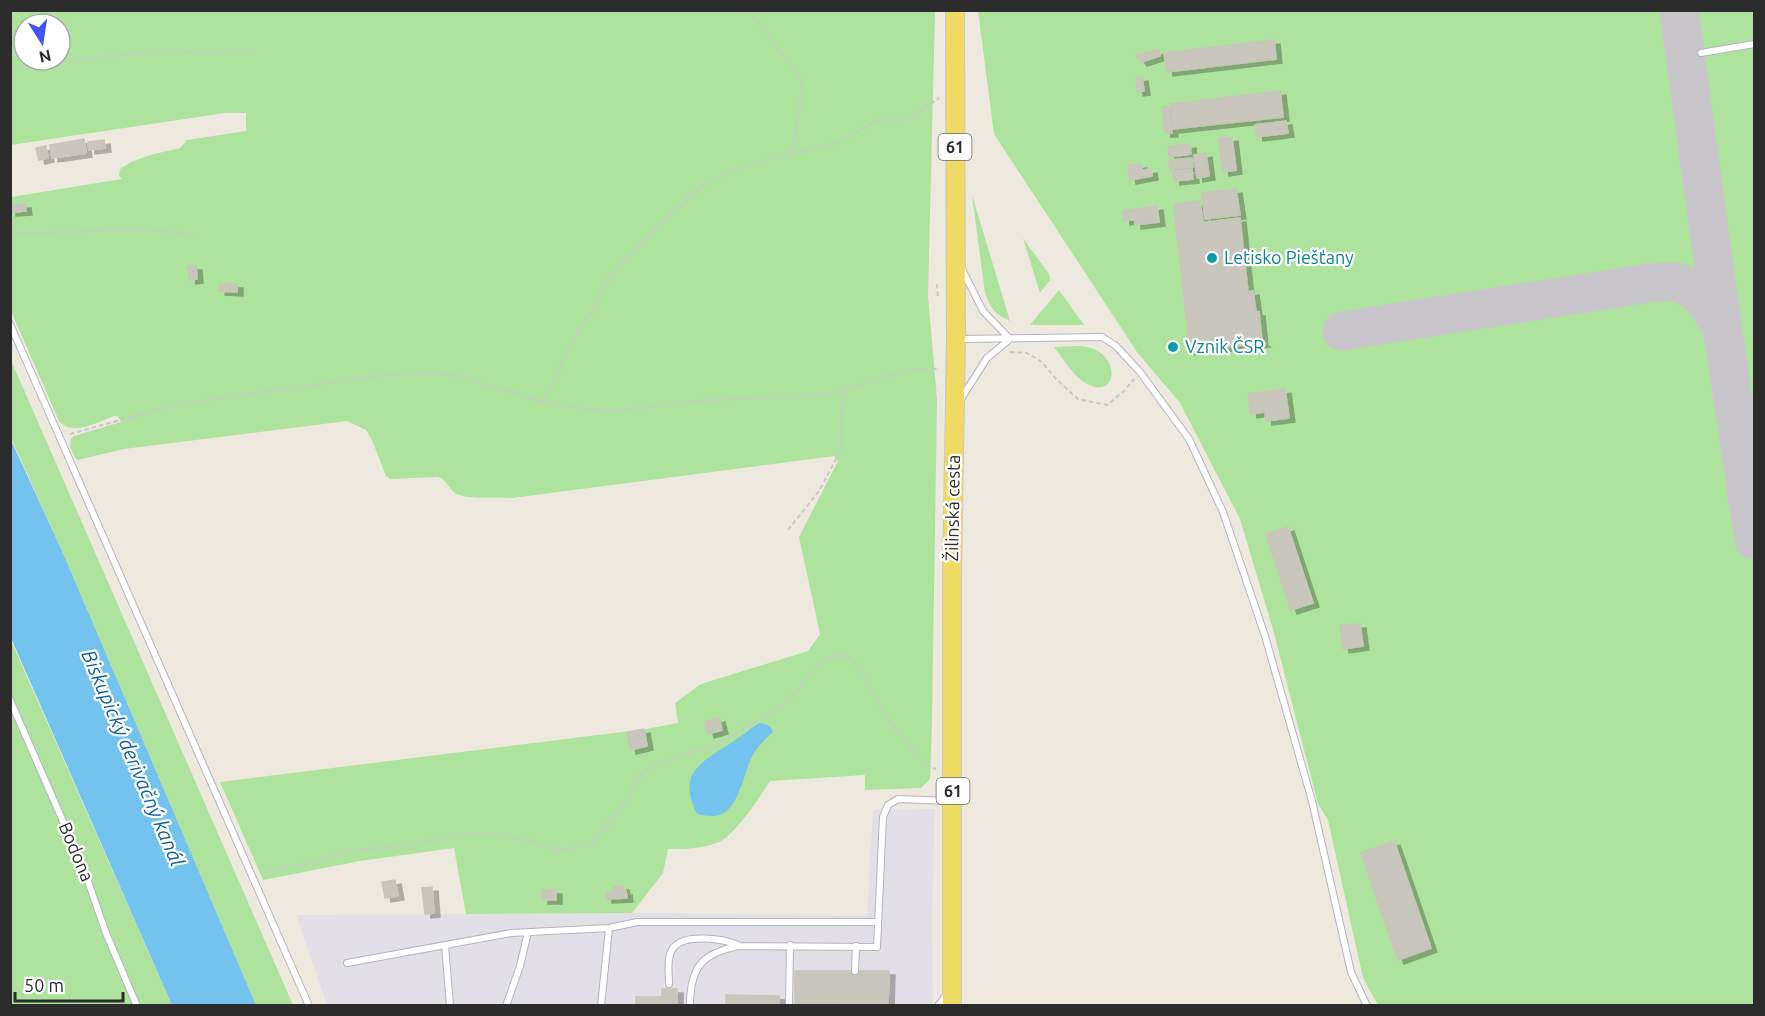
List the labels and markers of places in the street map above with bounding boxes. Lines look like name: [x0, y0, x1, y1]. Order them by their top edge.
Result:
place label: Letisko Piešťany: [1224, 247, 1354, 267]
marker: Letisko Piešťany: [1205, 251, 1219, 265]
place label: Vznik ČSR: [1185, 335, 1264, 356]
marker: Vznik ČSR: [1166, 340, 1180, 354]

